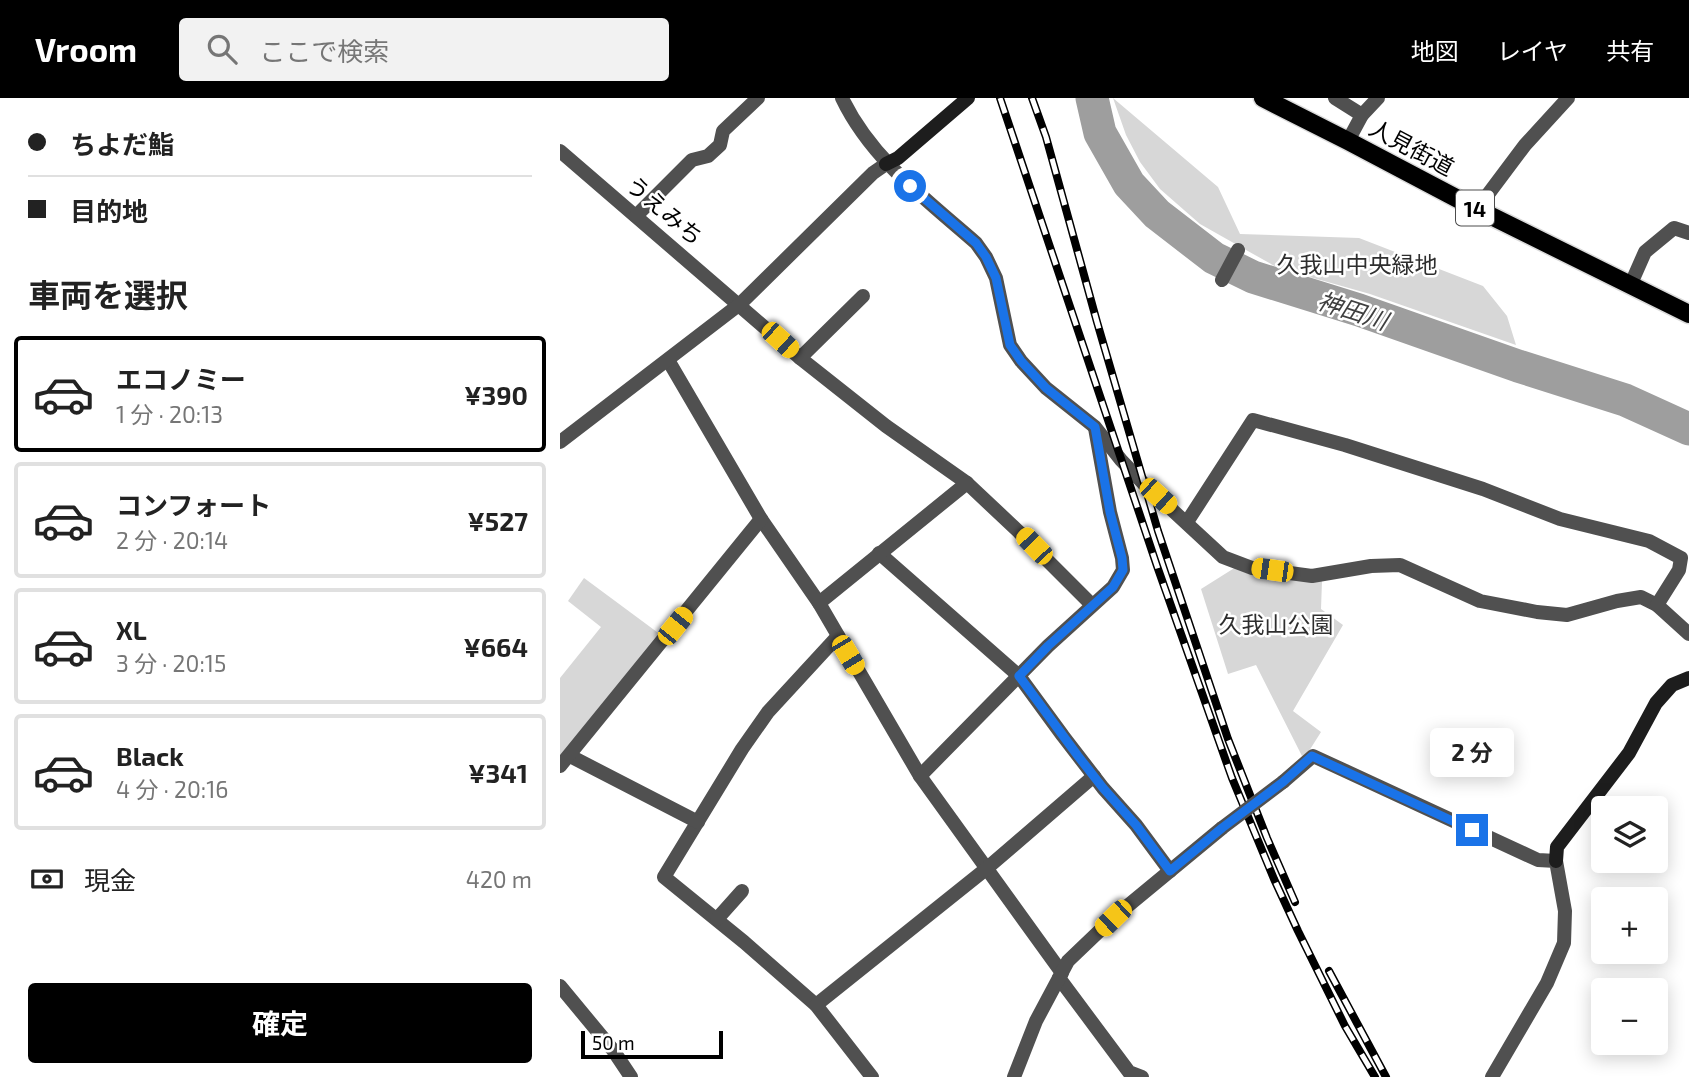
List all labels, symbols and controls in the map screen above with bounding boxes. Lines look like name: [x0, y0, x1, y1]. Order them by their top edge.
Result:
search box: [179, 18, 669, 81]
text: Vroom: [35, 29, 137, 69]
icon: search: [203, 30, 241, 68]
text: ここで検索: [259, 35, 389, 66]
text: 地図: [1411, 36, 1459, 65]
text: レイヤ: [1497, 36, 1568, 65]
text: 共有: [1606, 36, 1654, 65]
street label: 人見街道: [1365, 113, 1459, 181]
text: ちよだ鮨: [70, 128, 174, 159]
street label: うえみち: [621, 170, 709, 250]
route start: [894, 170, 926, 202]
road number: 14: [1456, 190, 1494, 226]
text: 目的地: [70, 195, 148, 226]
park label: 久我山中央緑地: [1277, 250, 1438, 278]
text: 車両を選択: [28, 275, 188, 313]
water label: 神田川: [1314, 285, 1395, 336]
car: [758, 318, 803, 362]
icon: car: [32, 363, 95, 426]
text: エコノミー: [116, 363, 246, 394]
text: ¥390: [464, 379, 528, 410]
text: 1 分 · 20:13: [116, 400, 223, 428]
car: [1136, 474, 1181, 518]
icon: car: [32, 489, 95, 552]
text: コンフォート: [116, 489, 271, 520]
text: ¥527: [468, 505, 528, 536]
car: [1012, 524, 1057, 568]
text: 2 分 · 20:14: [116, 526, 228, 554]
car: [1250, 557, 1295, 583]
car: [654, 603, 697, 649]
park label: 久我山公園: [1219, 610, 1334, 638]
text: XL: [116, 614, 147, 645]
icon: car: [32, 615, 95, 678]
text: ¥664: [463, 631, 528, 662]
car: [829, 632, 868, 678]
text: 3 分 · 20:15: [116, 649, 226, 677]
callout: 2 分: [1430, 728, 1514, 778]
text: 2 分: [1451, 738, 1493, 766]
text: Black: [116, 740, 184, 771]
icon: car: [32, 741, 95, 804]
text: ¥341: [468, 757, 528, 788]
text: 4 分 · 20:16: [116, 775, 229, 803]
map controls: [1591, 796, 1668, 1055]
button: layers: [1591, 796, 1668, 873]
route end: [1456, 814, 1488, 846]
icon: cash: [28, 860, 66, 898]
text: 現金: [84, 864, 136, 895]
text: 420 m: [466, 865, 532, 893]
button: +: [1591, 887, 1668, 964]
car: [1091, 896, 1136, 940]
button: −: [1591, 978, 1668, 1055]
button: 確定: [28, 983, 532, 1063]
scale bar: [581, 1028, 723, 1060]
text: 50 m: [592, 1031, 635, 1054]

